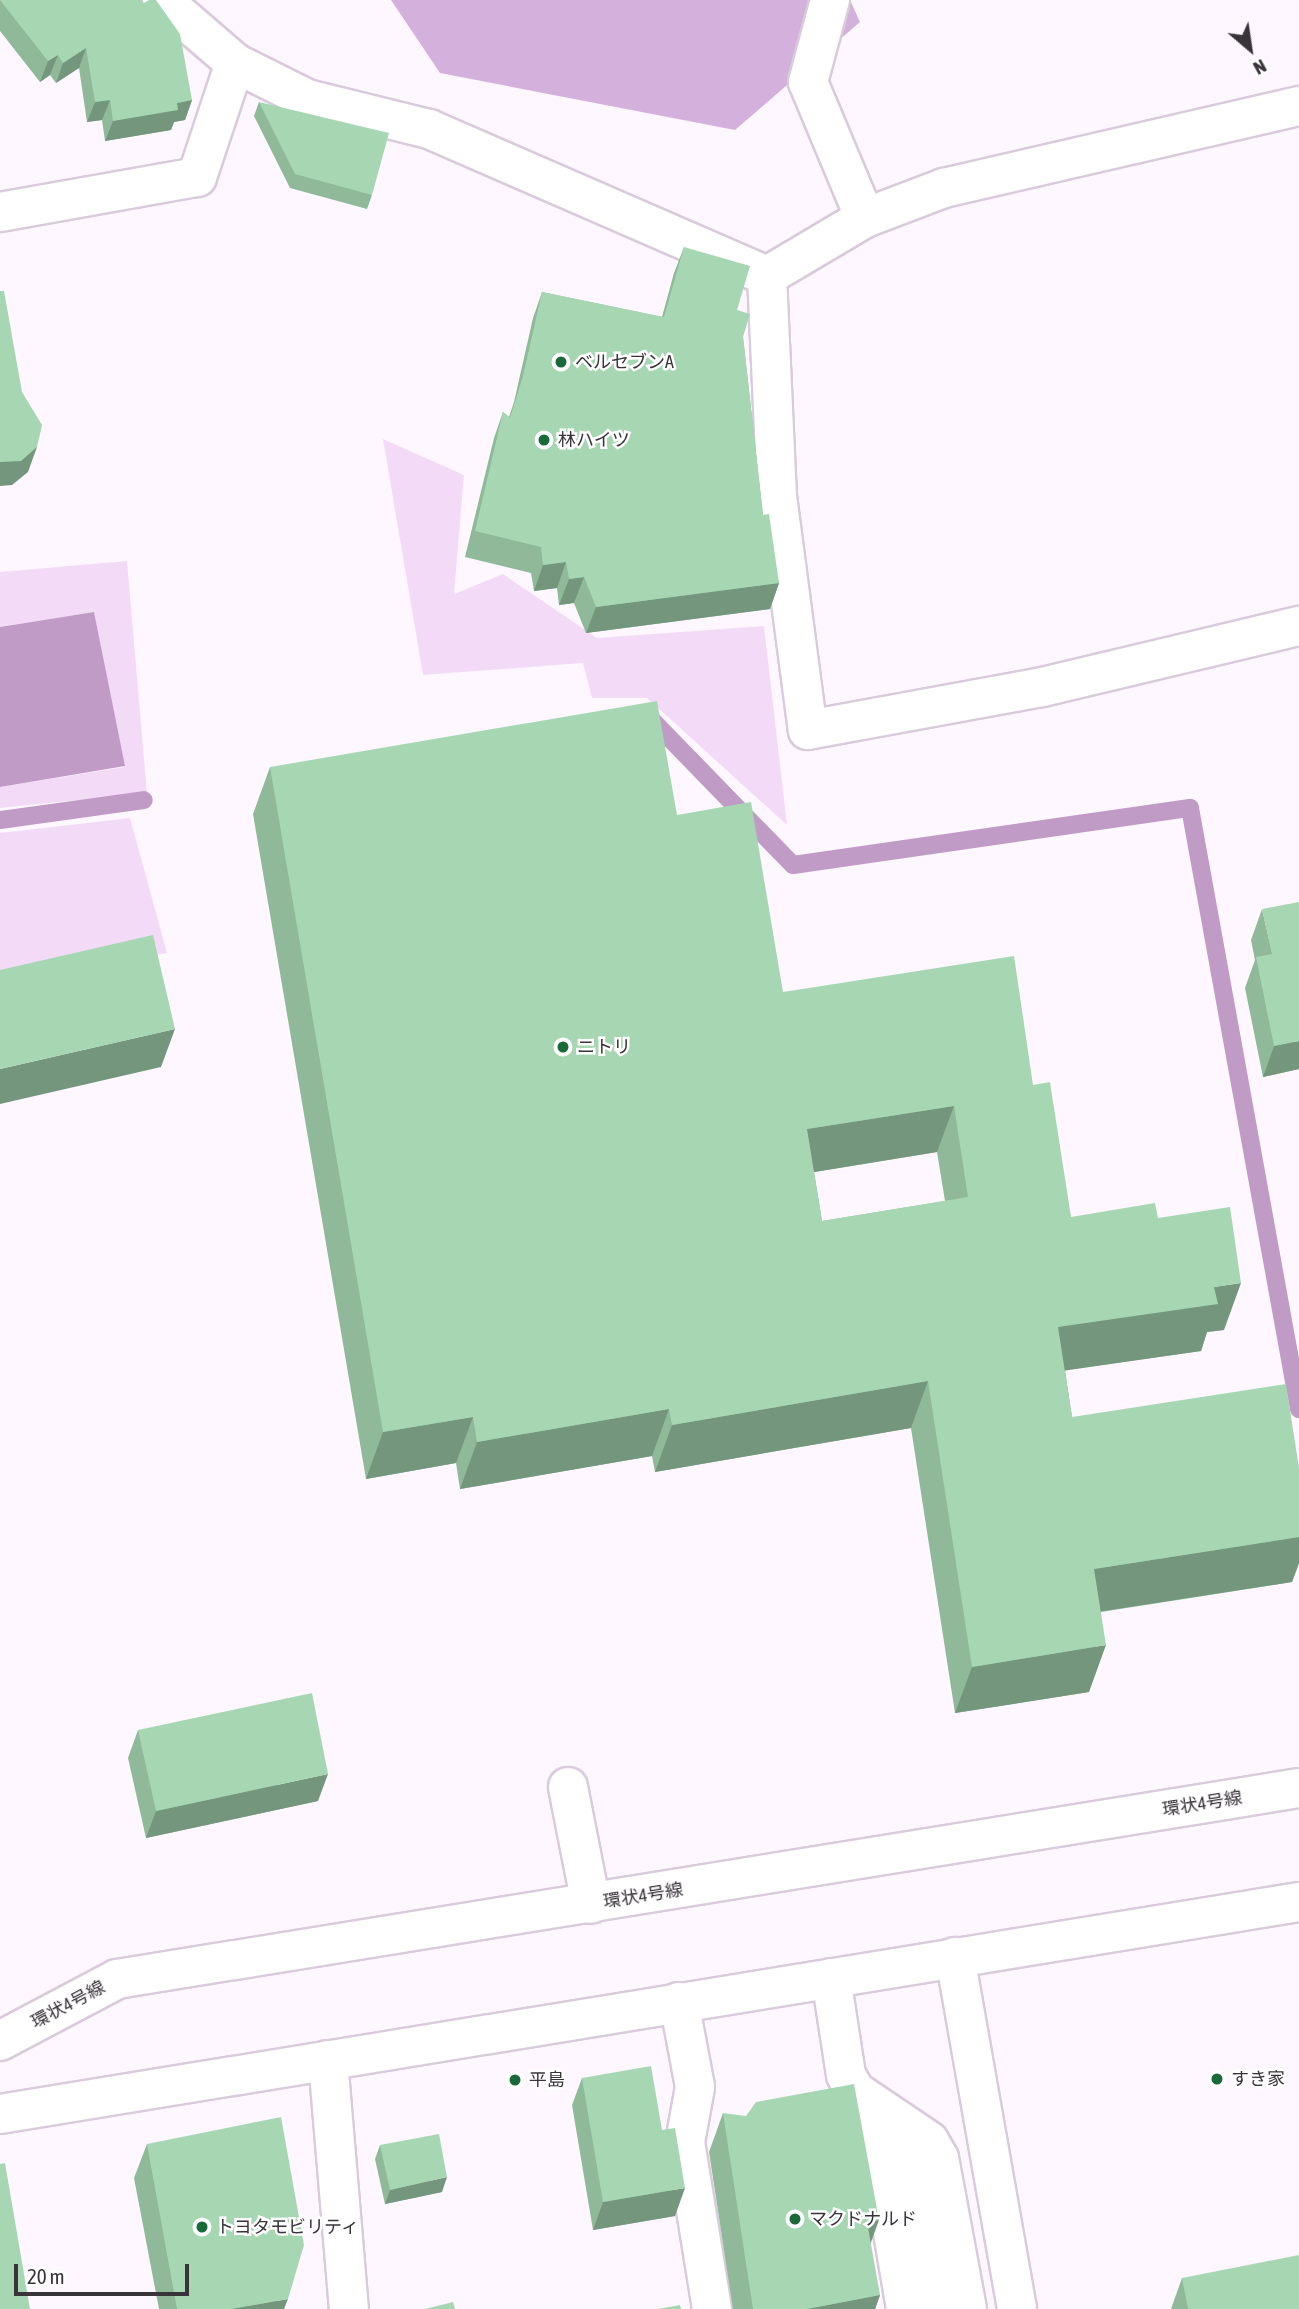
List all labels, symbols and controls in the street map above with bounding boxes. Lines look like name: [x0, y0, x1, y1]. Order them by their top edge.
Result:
north arrow: [1215, 14, 1285, 84]
text: N: [1250, 55, 1270, 80]
place label: ベルセブンA: [575, 351, 674, 373]
marker: ベルセブンA: [553, 354, 569, 370]
place label: 林ハイツ: [558, 429, 630, 451]
marker: 林ハイツ: [536, 432, 552, 448]
place label: ニトリ: [577, 1036, 631, 1058]
marker: ニトリ: [555, 1039, 571, 1055]
street label: 環状4号線: [1161, 1787, 1243, 1821]
street label: 環状4号線: [602, 1879, 684, 1913]
street label: 環状4号線: [27, 1977, 109, 2033]
place label: すき家: [1231, 2068, 1285, 2090]
place label: 平島: [529, 2069, 565, 2091]
marker: すき家: [1209, 2071, 1225, 2087]
marker: 平島: [507, 2072, 523, 2088]
place label: マクドナルド: [809, 2208, 917, 2230]
marker: マクドナルド: [787, 2211, 803, 2227]
place label: トヨタモビリティ: [216, 2216, 360, 2238]
marker: トヨタモビリティ: [194, 2219, 210, 2235]
scale bar: [18, 2250, 192, 2294]
text: 20 m: [27, 2264, 65, 2288]

